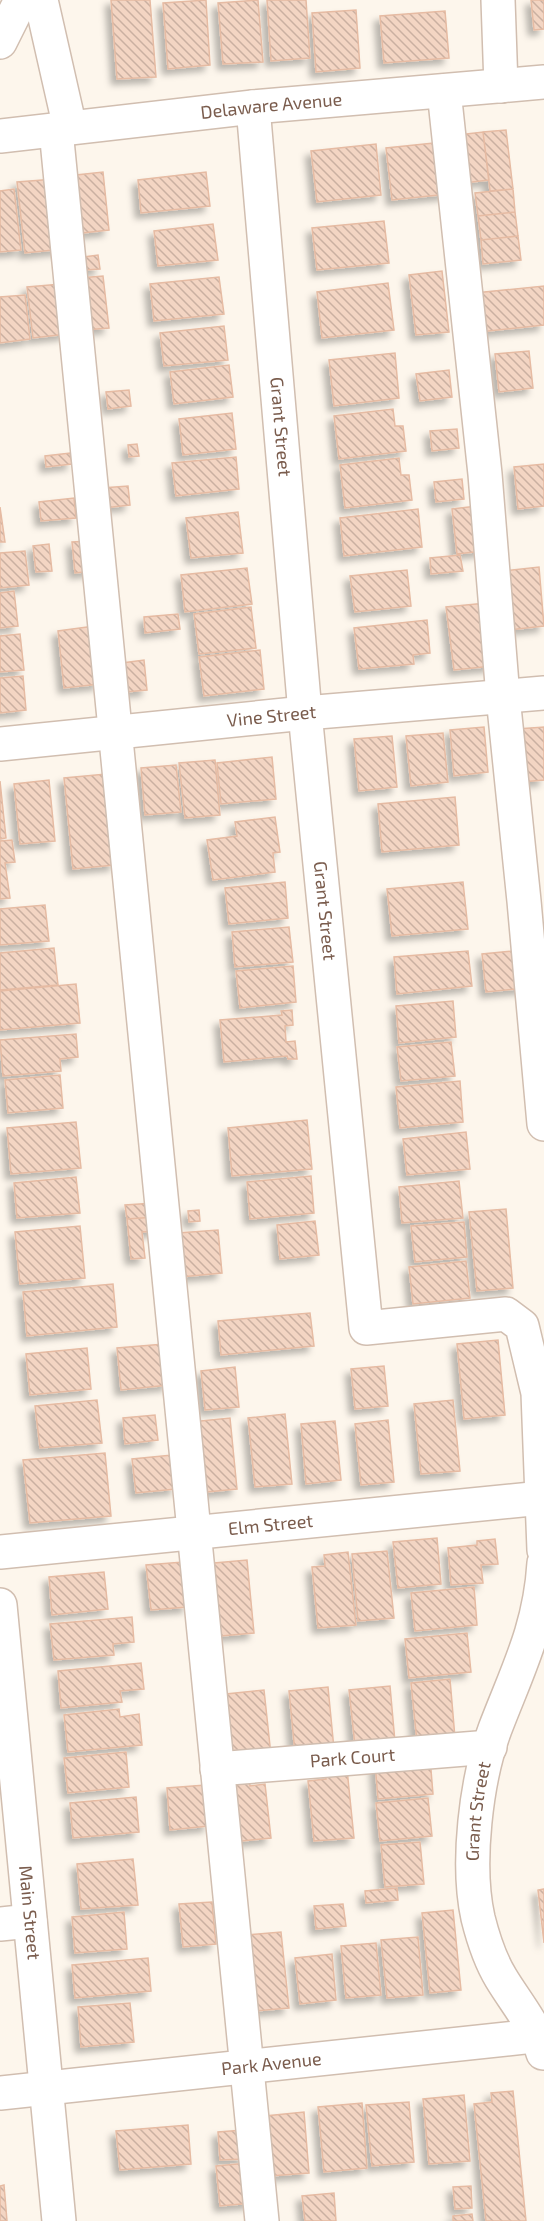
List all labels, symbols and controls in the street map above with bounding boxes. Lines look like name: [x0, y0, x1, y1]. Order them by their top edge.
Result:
street label: Delaware Avenue: [199, 87, 343, 123]
street label: Grant Street: [266, 376, 297, 478]
street label: Vine Street: [226, 700, 317, 731]
street label: Grant Street: [310, 860, 342, 962]
street label: Elm Street: [227, 1509, 314, 1539]
street label: Park Court: [309, 1743, 396, 1771]
street label: Grant Street: [461, 1759, 495, 1861]
street label: Main Street: [15, 1864, 46, 1961]
street label: Park Avenue: [220, 2047, 323, 2079]

